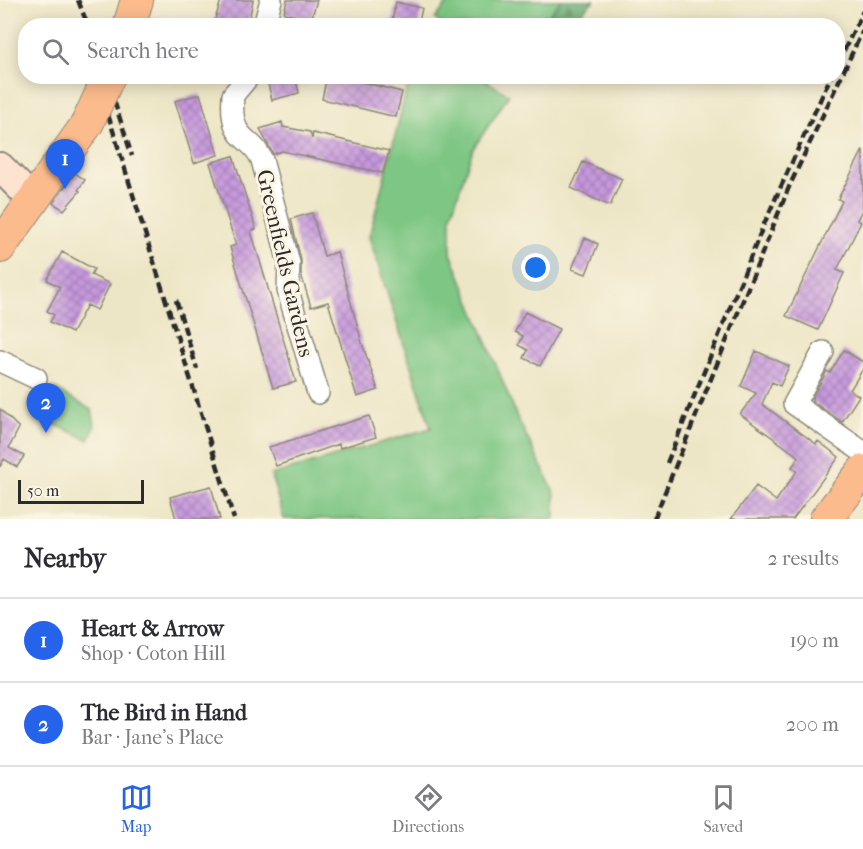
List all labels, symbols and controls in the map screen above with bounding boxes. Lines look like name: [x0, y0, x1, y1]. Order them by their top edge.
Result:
search box: [18, 18, 845, 84]
icon: search: [39, 35, 72, 68]
text: Search here: [87, 38, 199, 64]
pin: 1: [46, 140, 84, 189]
street label: Greenfields Gardens: [251, 167, 319, 360]
your location: [521, 253, 550, 282]
pin: 2: [26, 384, 66, 433]
scale bar: [18, 477, 144, 504]
text: 50 m: [27, 481, 59, 500]
text: Nearby: [24, 543, 106, 574]
text: 2 results: [768, 547, 839, 570]
text: Heart & Arrow: [81, 616, 224, 642]
text: 1: [40, 629, 47, 652]
text: 190 m: [789, 629, 839, 652]
text: Shop · Coton Hill: [81, 642, 225, 665]
text: The Bird in Hand: [81, 700, 247, 726]
text: 2: [38, 713, 49, 736]
text: 200 m: [786, 713, 839, 736]
text: Bar · Jane's Place: [81, 726, 224, 749]
tab: Map: [120, 781, 153, 836]
tab: Directions: [392, 781, 464, 836]
tab: Saved: [704, 781, 743, 836]

